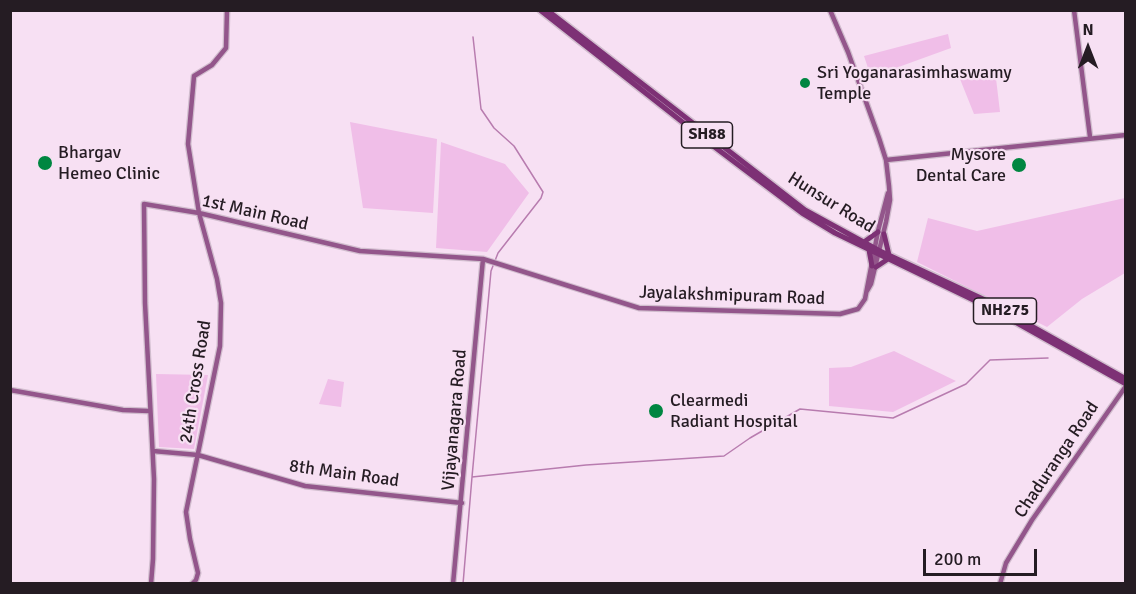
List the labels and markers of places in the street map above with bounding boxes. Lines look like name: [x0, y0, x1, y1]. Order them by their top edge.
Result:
place label: Sri Yoganarasimhaswamy Temple: [817, 62, 1012, 104]
marker: Sri Yoganarasimhaswamy Temple: [798, 76, 812, 90]
place label: Bhargav Hemeo Clinic: [58, 142, 160, 184]
place label: Mysore Dental Care: [916, 144, 1006, 186]
marker: Bhargav Hemeo Clinic: [36, 154, 54, 172]
marker: Mysore Dental Care: [1010, 156, 1028, 174]
place label: Clearmedi Radiant Hospital: [670, 390, 798, 432]
marker: Clearmedi Radiant Hospital: [647, 402, 665, 420]

